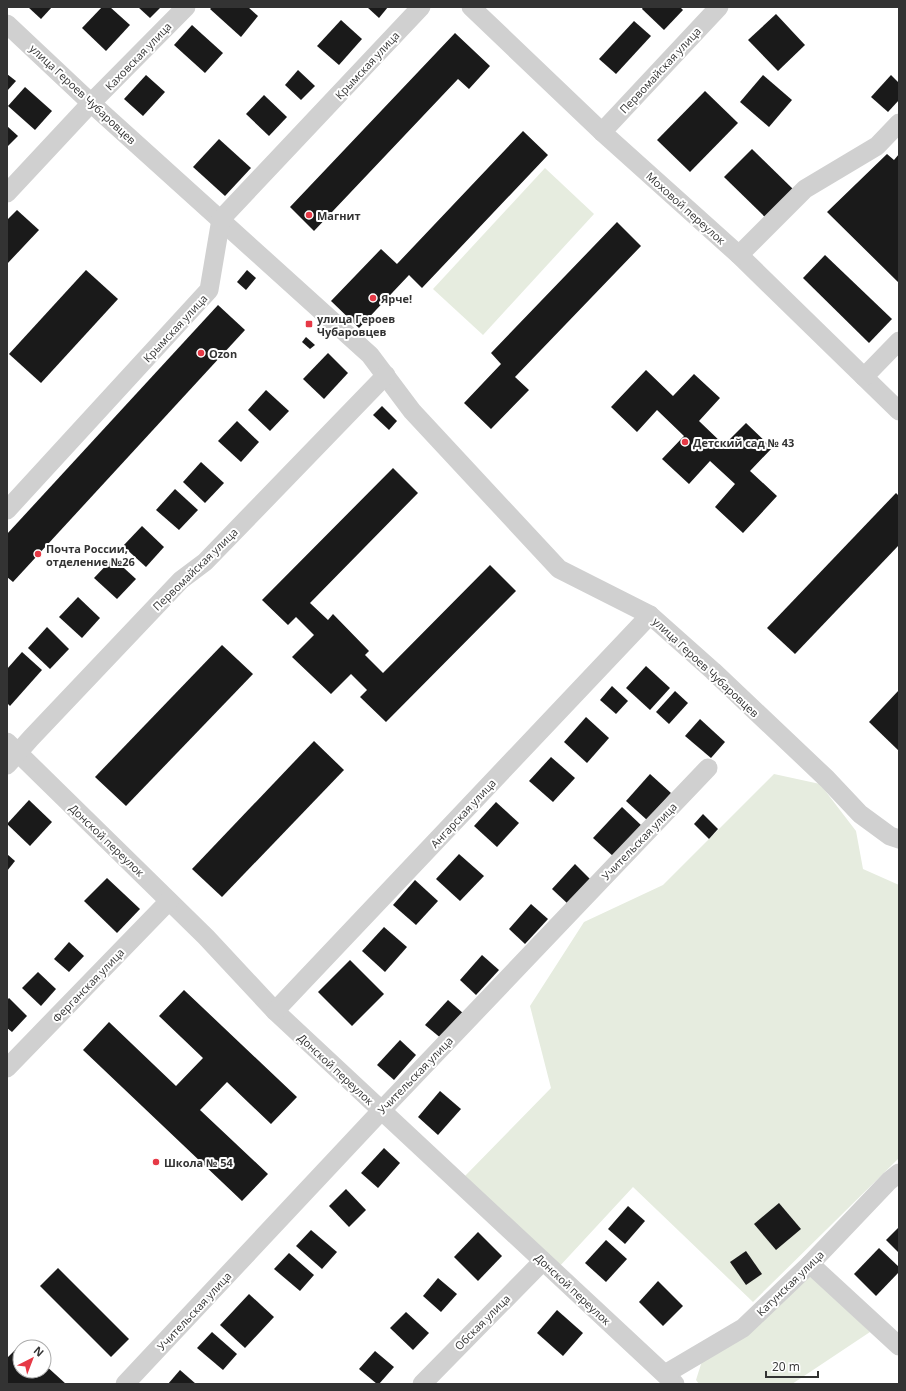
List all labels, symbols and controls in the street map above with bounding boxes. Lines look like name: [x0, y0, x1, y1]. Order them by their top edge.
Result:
street label: Каховская улица: [102, 19, 174, 93]
street label: Первомайская улица: [616, 24, 704, 116]
street label: Крымская улица: [332, 28, 402, 102]
street label: улица Героев Чубаровцев: [27, 41, 139, 147]
street label: Моховой переулок: [643, 168, 729, 248]
place label: Магнит: [317, 208, 361, 223]
marker: Магнит: [304, 210, 314, 220]
street label: Крымская улица: [140, 291, 210, 365]
place label: Ярче!: [380, 291, 412, 306]
marker: Ярче!: [368, 293, 378, 303]
place label: улица Героев Чубаровцев: [317, 311, 395, 339]
marker: улица Героев Чубаровцев: [304, 319, 314, 329]
place label: Ozon: [209, 346, 237, 361]
marker: Ozon: [196, 348, 206, 358]
place label: Детский сад № 43: [693, 435, 794, 450]
marker: Детский сад № 43: [680, 437, 690, 447]
street label: Первомайская улица: [149, 524, 241, 614]
place label: Почта России, отделение №26: [46, 541, 135, 569]
marker: Почта России, отделение №26: [33, 549, 43, 559]
street label: улица Героев Чубаровцев: [650, 614, 762, 720]
street label: Ангарская улица: [427, 775, 499, 851]
street label: Учительская улица: [598, 799, 680, 883]
street label: Донской переулок: [66, 800, 148, 880]
street label: Ферганская улица: [49, 945, 127, 1025]
street label: Донской переулок: [295, 1030, 377, 1108]
street label: Учительская улица: [374, 1033, 456, 1117]
place label: Школа № 54: [164, 1155, 234, 1170]
marker: Школа № 54: [151, 1157, 161, 1167]
street label: Катунская улица: [753, 1247, 827, 1319]
street label: Донской переулок: [532, 1250, 614, 1328]
street label: Учительская улица: [154, 1268, 234, 1354]
street label: Обская улица: [451, 1291, 513, 1353]
north arrow: [12, 1339, 52, 1379]
text: N: [31, 1343, 47, 1360]
scale bar: [766, 1353, 818, 1379]
text: 20 m: [772, 1358, 800, 1375]

